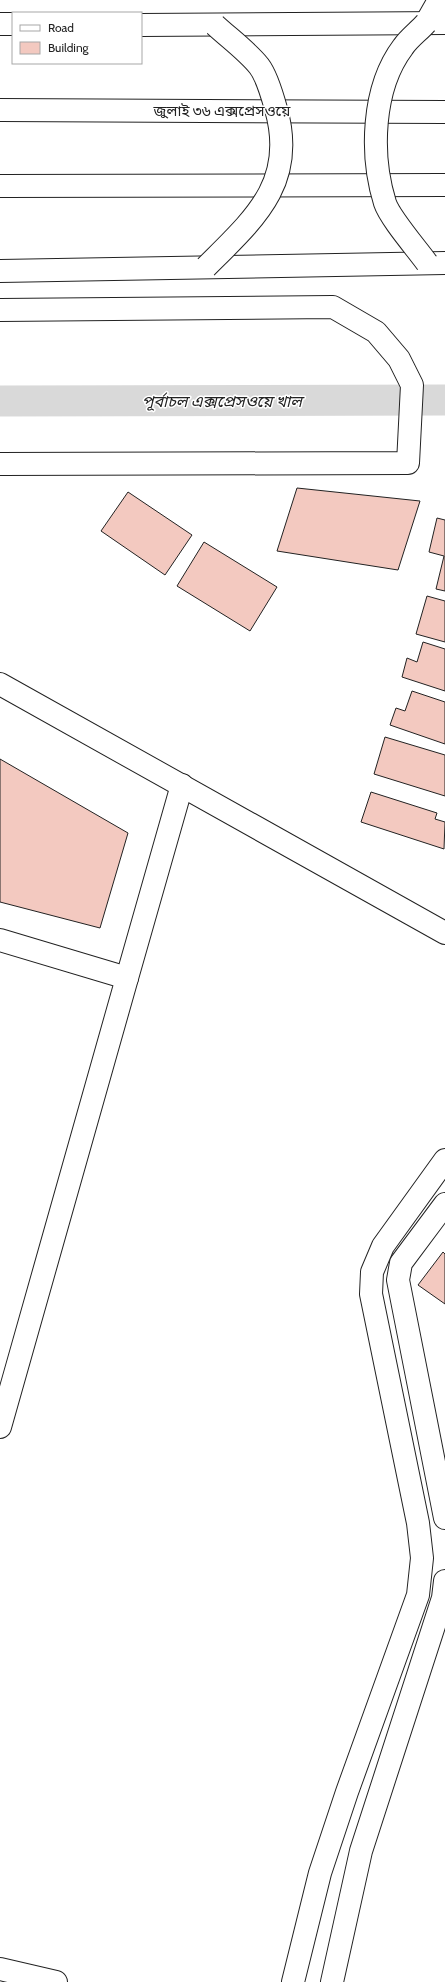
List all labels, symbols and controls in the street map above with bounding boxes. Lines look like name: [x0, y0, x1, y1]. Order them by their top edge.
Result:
legend: [12, 12, 142, 64]
text: Road: [48, 20, 74, 35]
text: Building: [48, 40, 90, 55]
street label: জুলাই ৩৬ এক্সপ্রেসওয়ে: [153, 102, 291, 120]
water label: পূর্বাচল এক্সপ্রেসওয়ে খাল: [142, 392, 305, 411]

